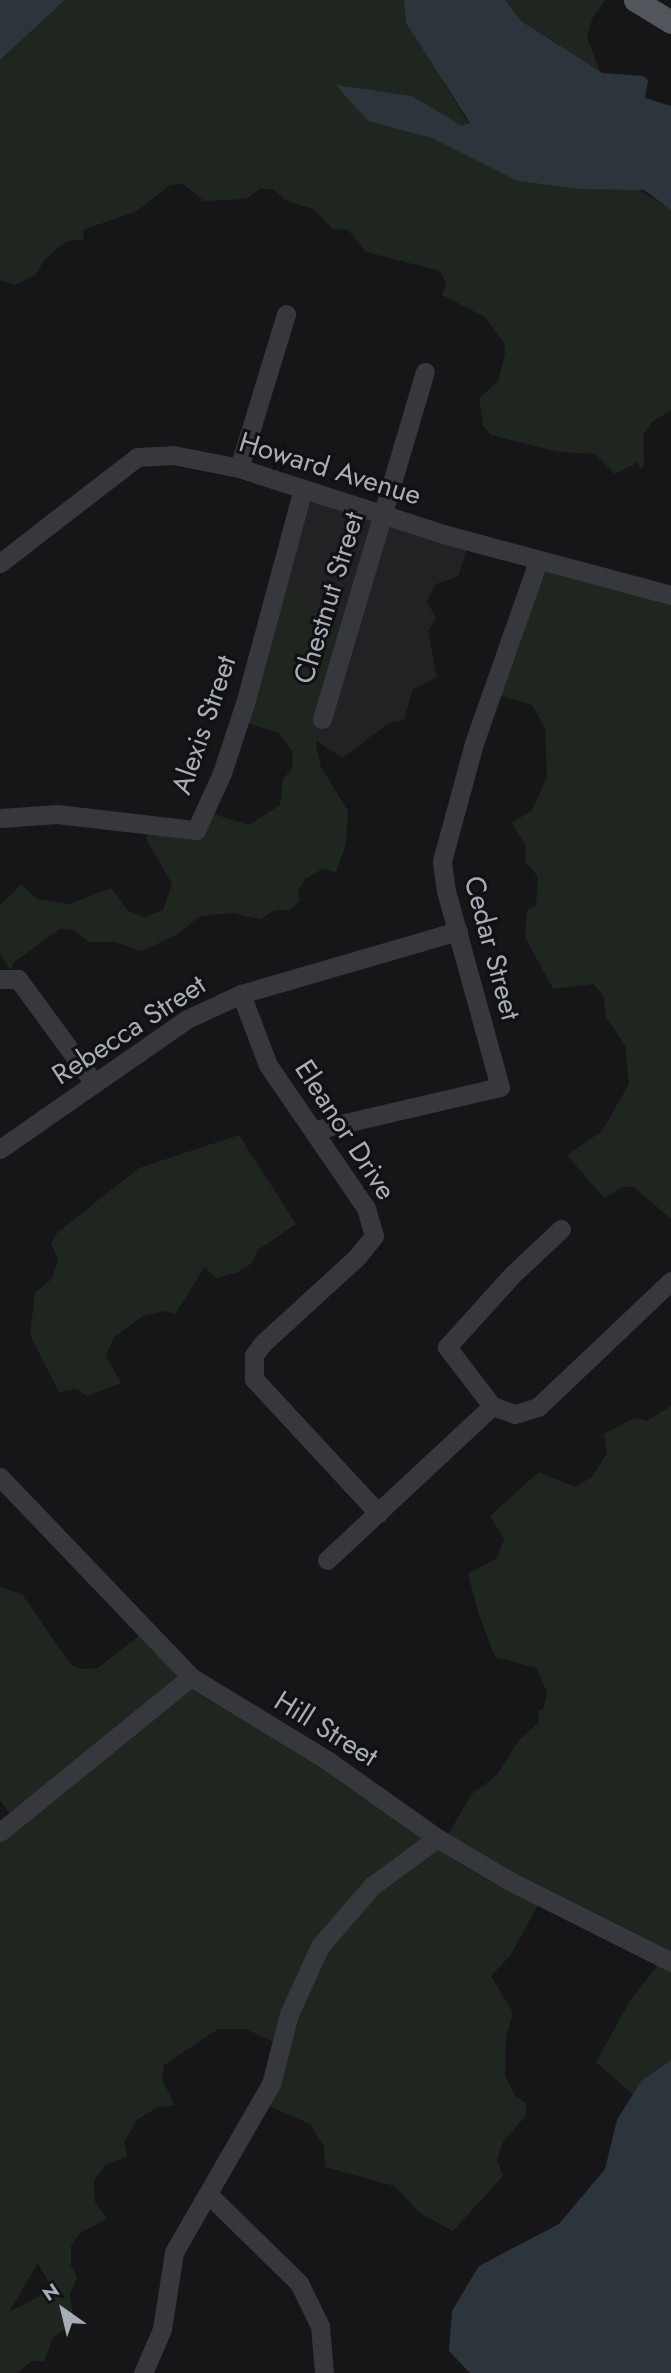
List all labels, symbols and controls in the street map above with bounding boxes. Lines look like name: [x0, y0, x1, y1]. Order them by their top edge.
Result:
street label: Howard Avenue: [235, 425, 425, 513]
street label: Chestnut Street: [287, 508, 371, 688]
street label: Alexis Street: [165, 651, 243, 799]
street label: Cedar Street: [457, 872, 527, 1024]
street label: Rebecca Street: [46, 968, 212, 1092]
street label: Eleanor Drive: [287, 1054, 403, 1206]
street label: Hill Street: [268, 1684, 384, 1774]
north arrow: [28, 2275, 98, 2345]
text: N: [37, 2277, 65, 2308]

